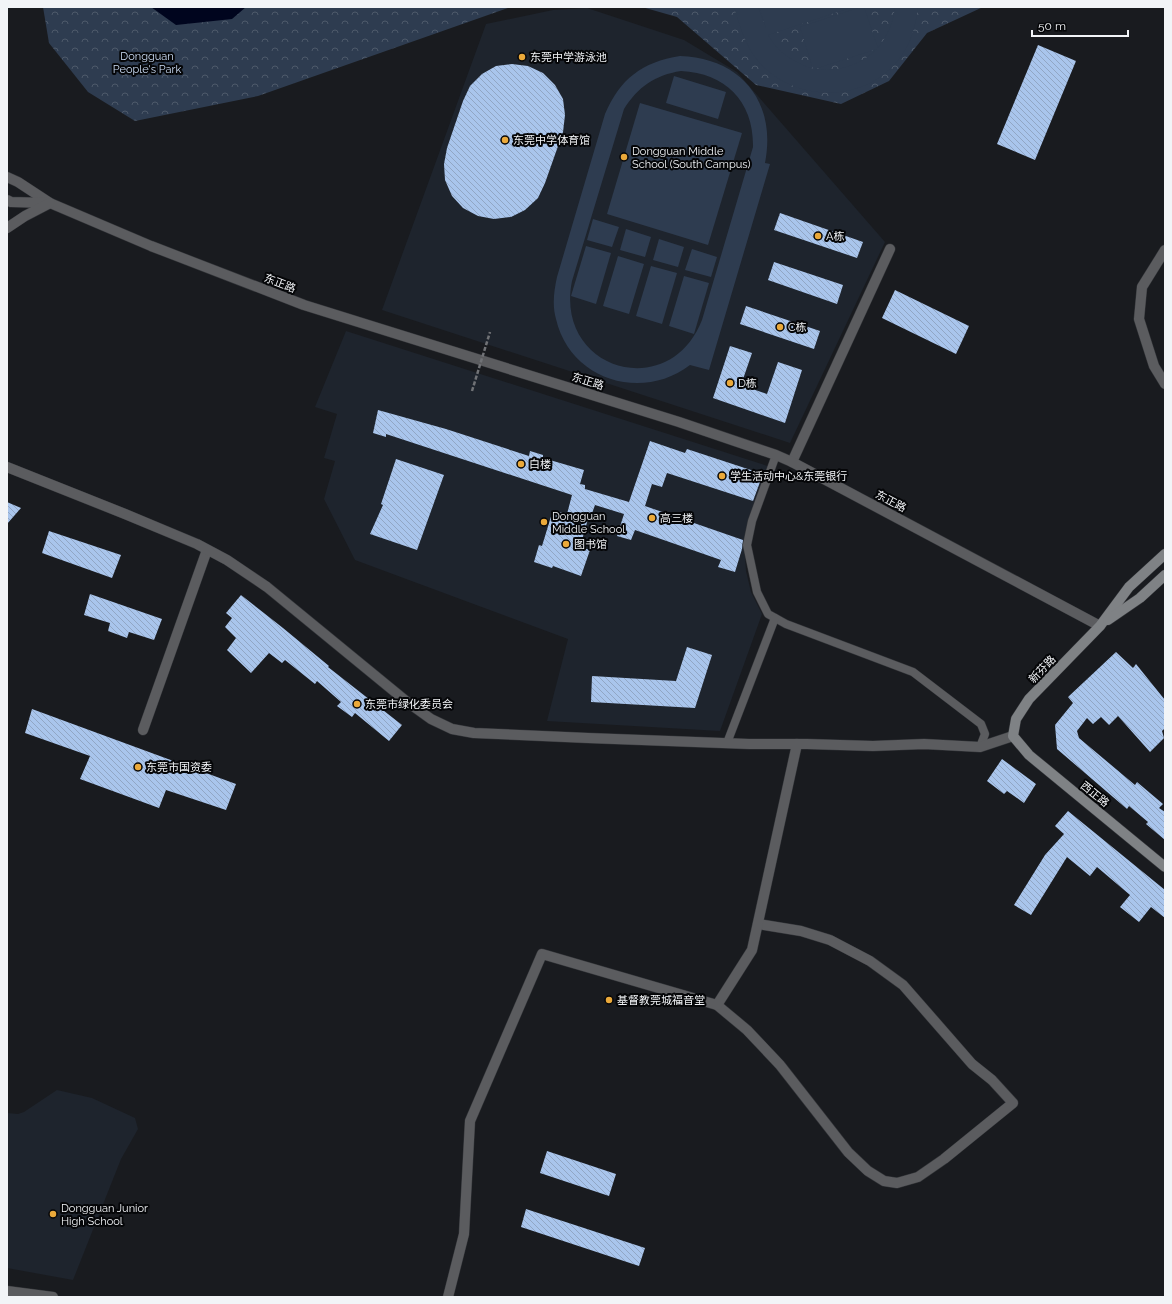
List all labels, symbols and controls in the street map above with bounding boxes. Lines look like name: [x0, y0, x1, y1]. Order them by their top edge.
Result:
scale bar: [1032, 12, 1128, 38]
text: 50 m: [1038, 19, 1066, 33]
park label: Dongguan People's Park: [113, 50, 181, 76]
place label: 东莞中学游泳池: [530, 51, 607, 64]
marker: 东莞中学游泳池: [517, 52, 527, 62]
place label: 东莞中学体育馆: [513, 134, 590, 147]
marker: 东莞中学体育馆: [500, 135, 510, 145]
place label: Dongguan Middle School (South Campus): [632, 145, 751, 171]
marker: Dongguan Middle School (South Campus): [619, 152, 629, 162]
place label: A栋: [826, 230, 844, 243]
marker: A栋: [813, 231, 823, 241]
street label: 东正路: [262, 271, 298, 295]
place label: C栋: [788, 321, 807, 334]
marker: C栋: [775, 322, 785, 332]
street label: 东正路: [570, 370, 606, 393]
place label: D栋: [738, 377, 757, 390]
marker: D栋: [725, 378, 735, 388]
place label: 白楼: [529, 458, 551, 471]
marker: 白楼: [516, 459, 526, 469]
place label: 学生活动中心&东莞银行: [730, 470, 847, 483]
marker: 学生活动中心&东莞银行: [717, 471, 727, 481]
street label: 东正路: [873, 488, 908, 515]
place label: Dongguan Middle School: [552, 510, 625, 536]
place label: 高三楼: [660, 512, 693, 525]
marker: 高三楼: [647, 513, 657, 523]
marker: Dongguan Middle School: [539, 517, 549, 527]
place label: 图书馆: [574, 538, 607, 551]
marker: 图书馆: [561, 539, 571, 549]
street label: 新芬路: [1026, 653, 1058, 686]
place label: 东莞市绿化委员会: [365, 698, 453, 711]
marker: 东莞市绿化委员会: [352, 699, 362, 709]
place label: 东莞市国资委: [146, 761, 212, 774]
marker: 东莞市国资委: [133, 762, 143, 772]
street label: 西正路: [1078, 779, 1112, 810]
place label: 基督教莞城福音堂: [617, 994, 705, 1007]
marker: 基督教莞城福音堂: [604, 995, 614, 1005]
place label: Dongguan Junior High School: [61, 1202, 148, 1228]
marker: Dongguan Junior High School: [48, 1209, 58, 1219]

